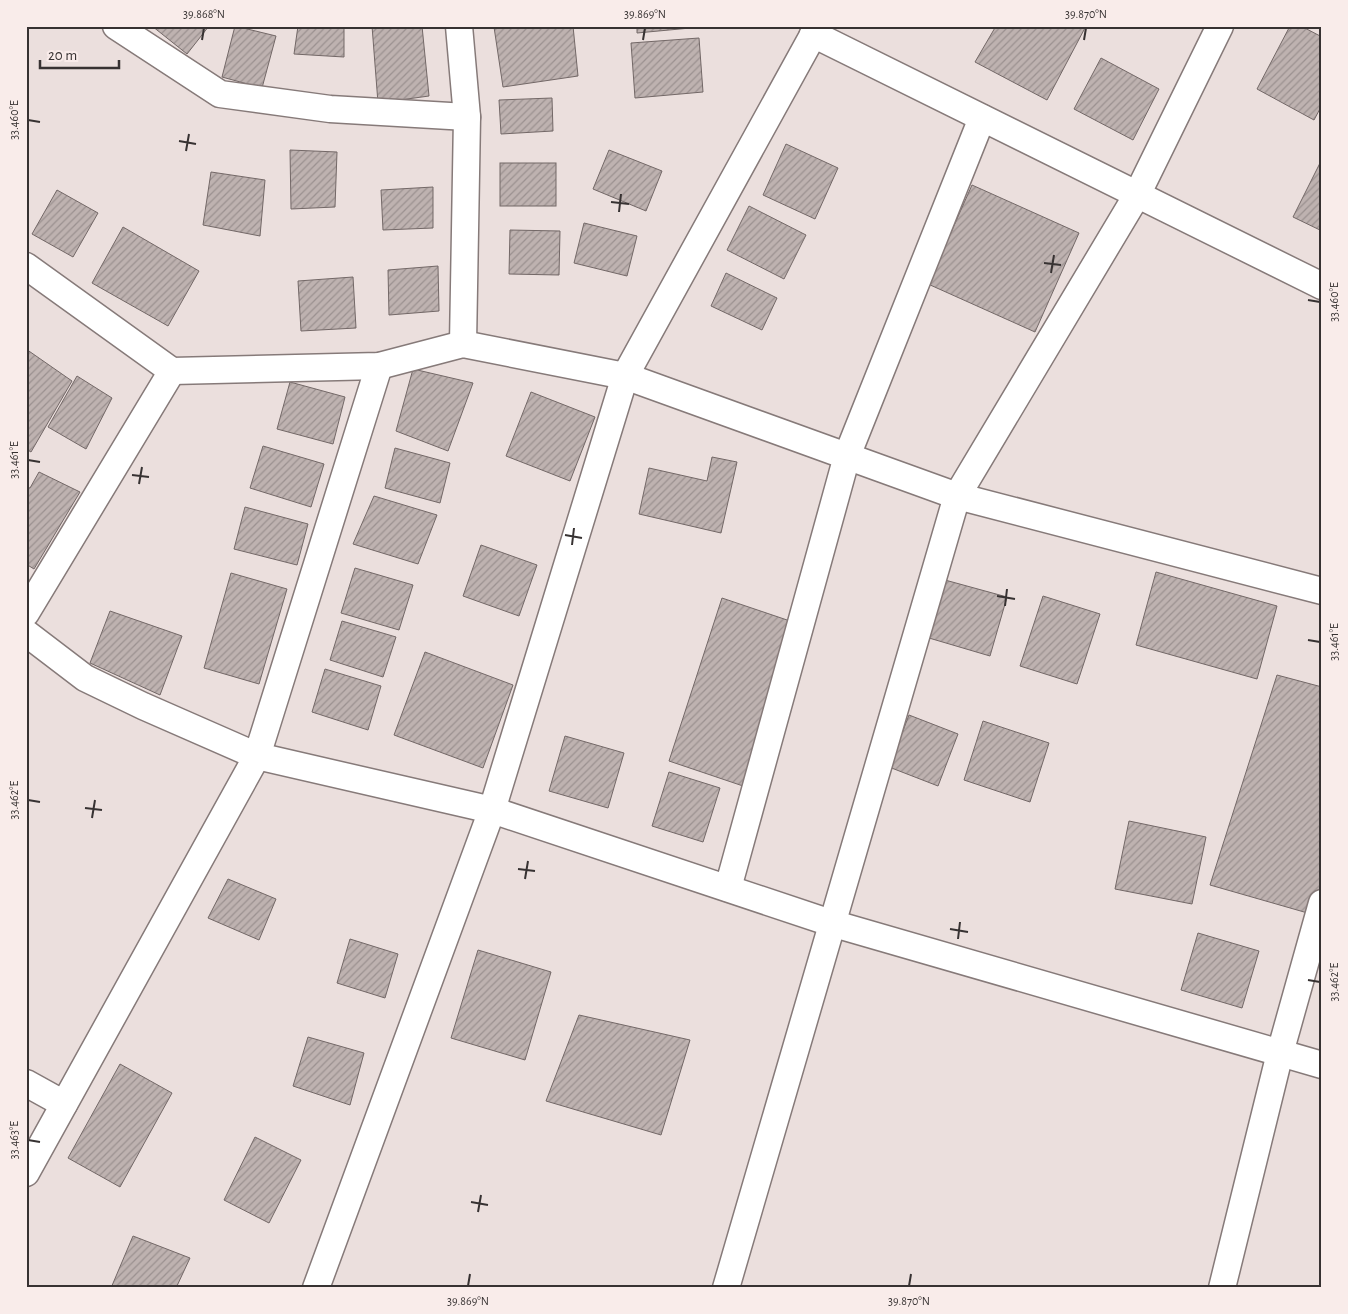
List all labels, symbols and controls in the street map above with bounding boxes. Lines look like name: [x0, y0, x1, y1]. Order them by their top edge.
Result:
text: 39.868°N: [183, 8, 225, 20]
text: 39.869°N: [624, 8, 666, 20]
text: 39.870°N: [1065, 8, 1107, 20]
scale bar: [40, 38, 119, 70]
text: 20 m: [48, 48, 77, 63]
text: 33.460°E: [8, 100, 20, 140]
text: 33.460°E: [1328, 282, 1340, 322]
text: 33.461°E: [8, 441, 20, 479]
text: 33.461°E: [1328, 623, 1340, 661]
text: 33.462°E: [8, 780, 20, 819]
text: 33.462°E: [1328, 962, 1340, 1001]
text: 33.463°E: [8, 1121, 20, 1159]
text: 39.869°N: [447, 1295, 489, 1307]
text: 39.870°N: [888, 1295, 930, 1307]

